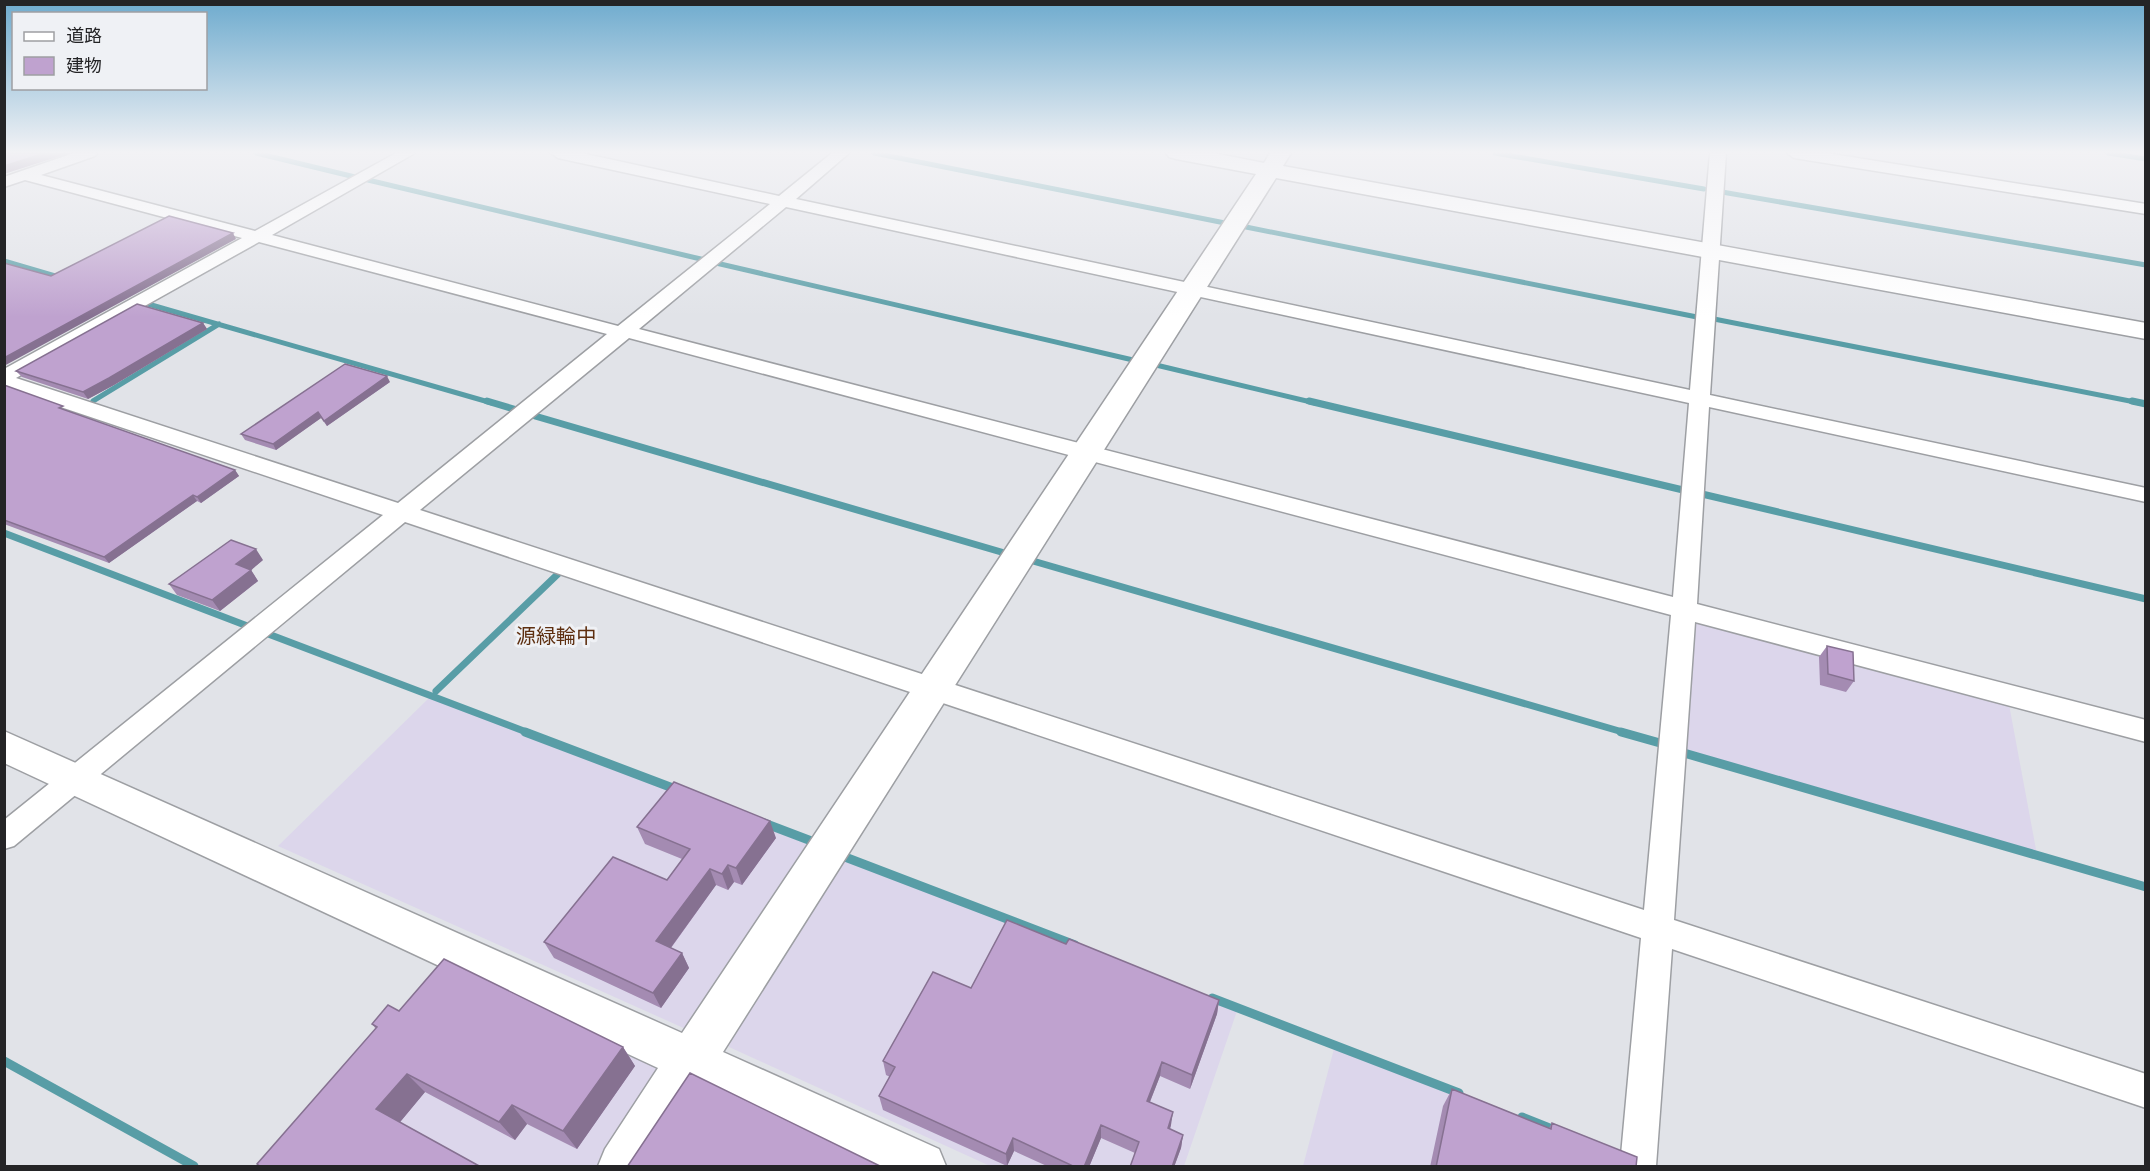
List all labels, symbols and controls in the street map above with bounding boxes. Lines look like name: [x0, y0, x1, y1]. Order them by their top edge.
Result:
legend: [12, 12, 207, 90]
text: 道路: [66, 25, 102, 46]
text: 建物: [66, 55, 102, 76]
district label: 源緑輪中: [516, 624, 596, 648]

